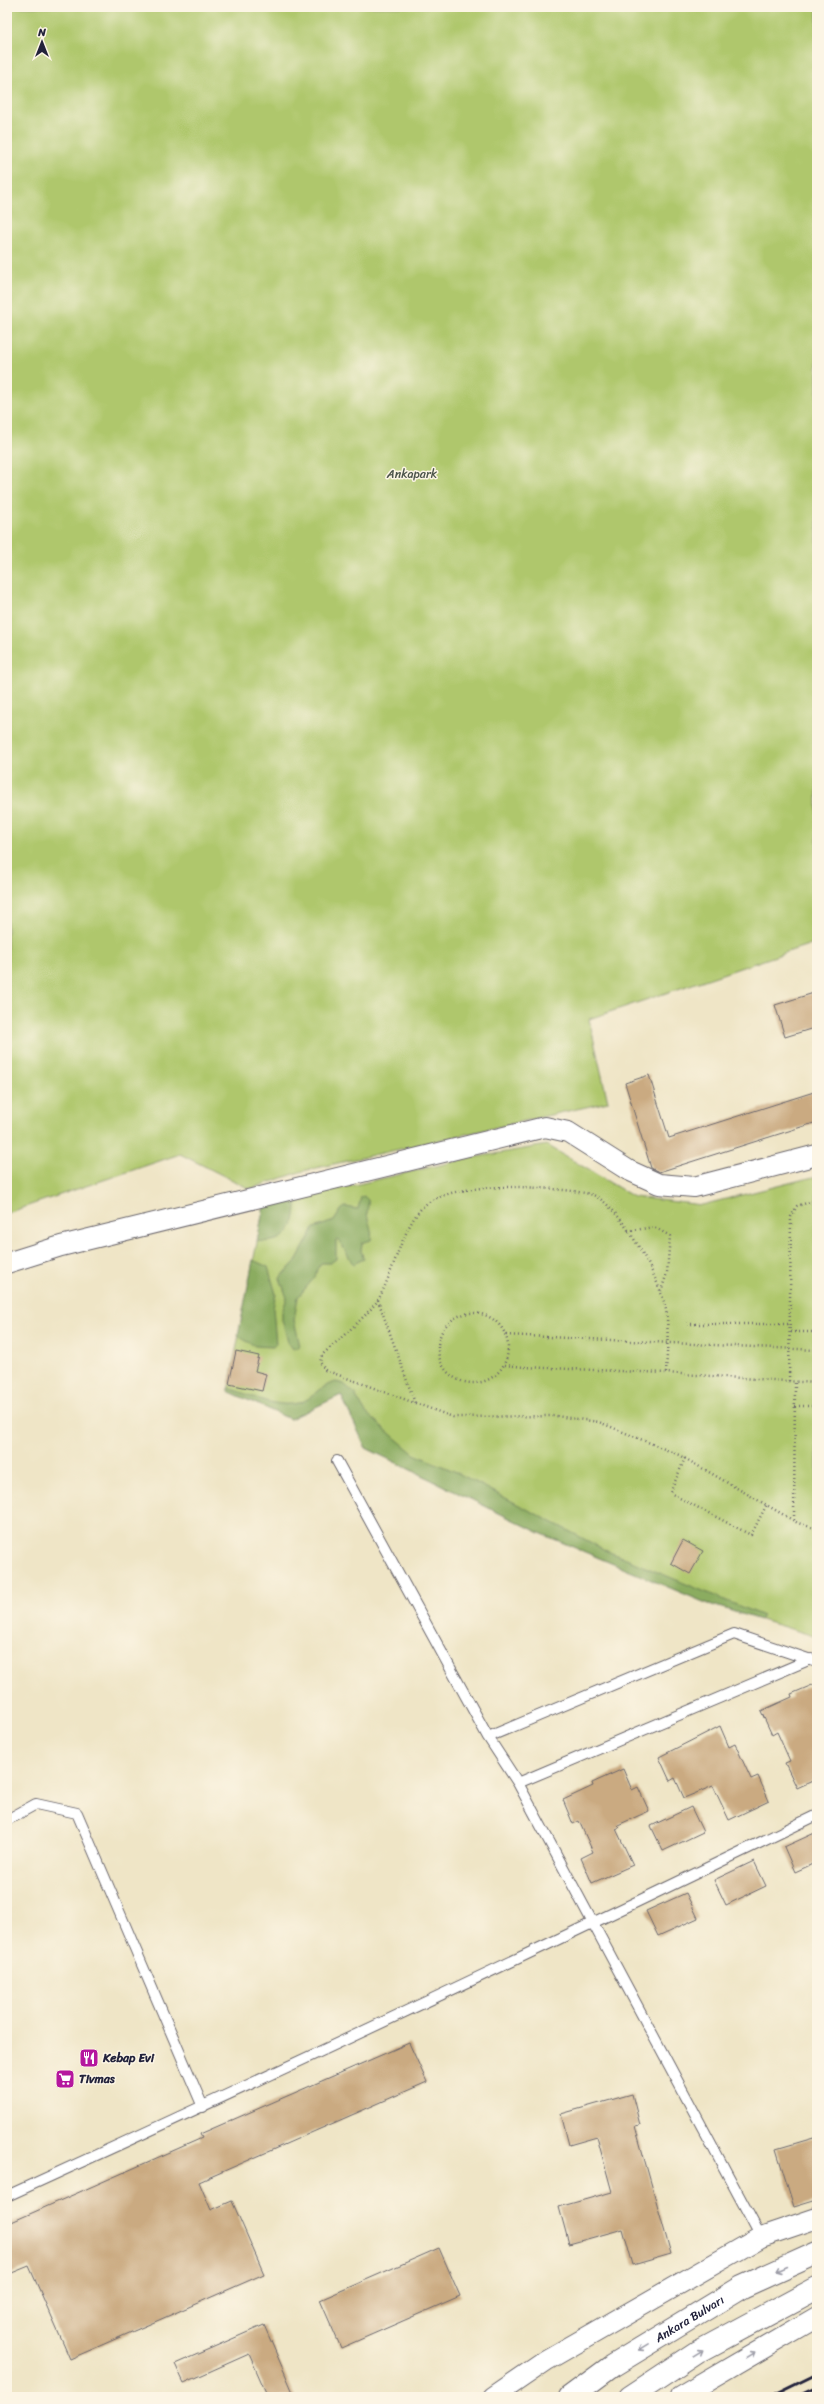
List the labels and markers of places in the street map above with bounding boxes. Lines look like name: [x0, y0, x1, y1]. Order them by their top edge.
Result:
restaurant icon: Kebap Evi: [78, 2047, 100, 2069]
place label: Kebap Evi: [102, 2047, 155, 2069]
supermarket icon: Tivmas: [54, 2068, 76, 2090]
place label: Tivmas: [79, 2068, 116, 2090]

